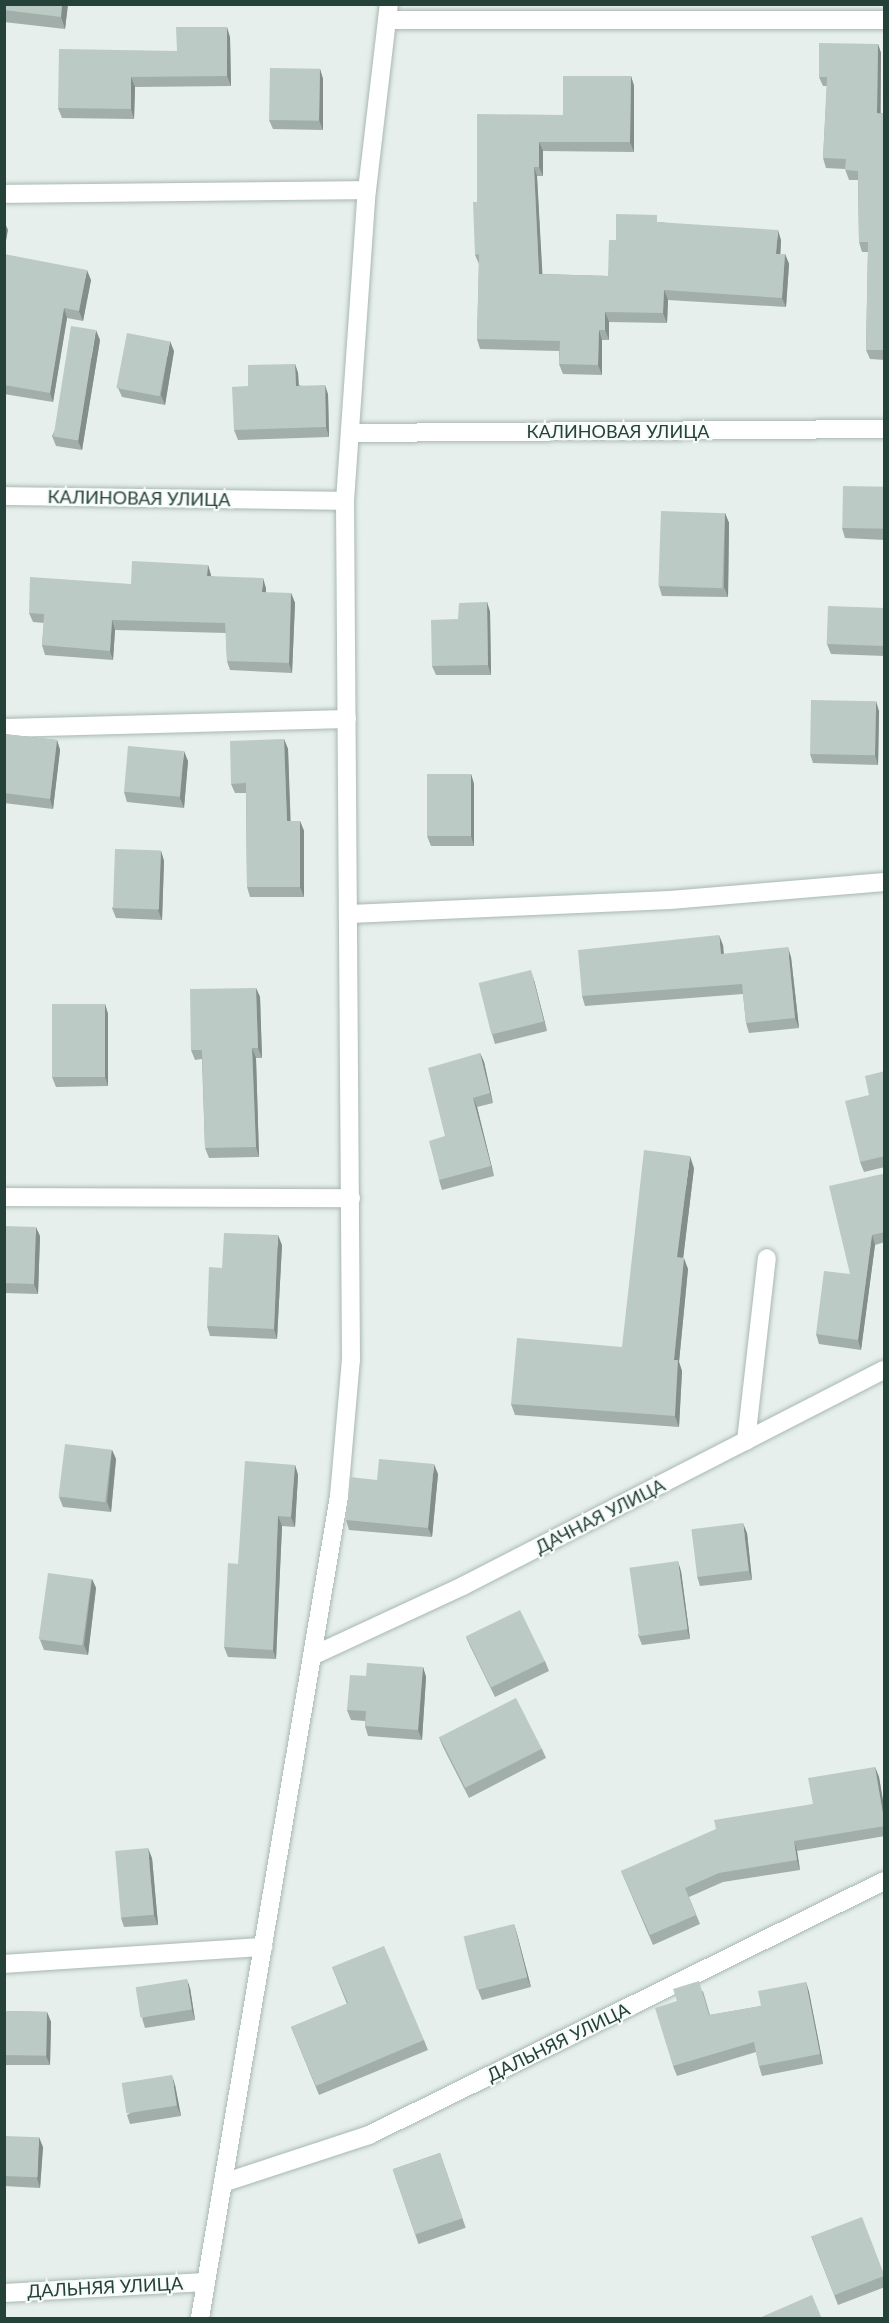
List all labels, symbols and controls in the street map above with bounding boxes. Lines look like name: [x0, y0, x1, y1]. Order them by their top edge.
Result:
street label: КАЛИНОВАЯ УЛИЦА: [527, 420, 709, 442]
street label: КАЛИНОВАЯ УЛИЦА: [47, 486, 231, 510]
street label: ДАЧНАЯ УЛИЦА: [531, 1474, 669, 1558]
street label: ДАЛЬНЯЯ УЛИЦА: [483, 1998, 633, 2086]
street label: ДАЛЬНЯЯ УЛИЦА: [26, 2272, 184, 2302]

